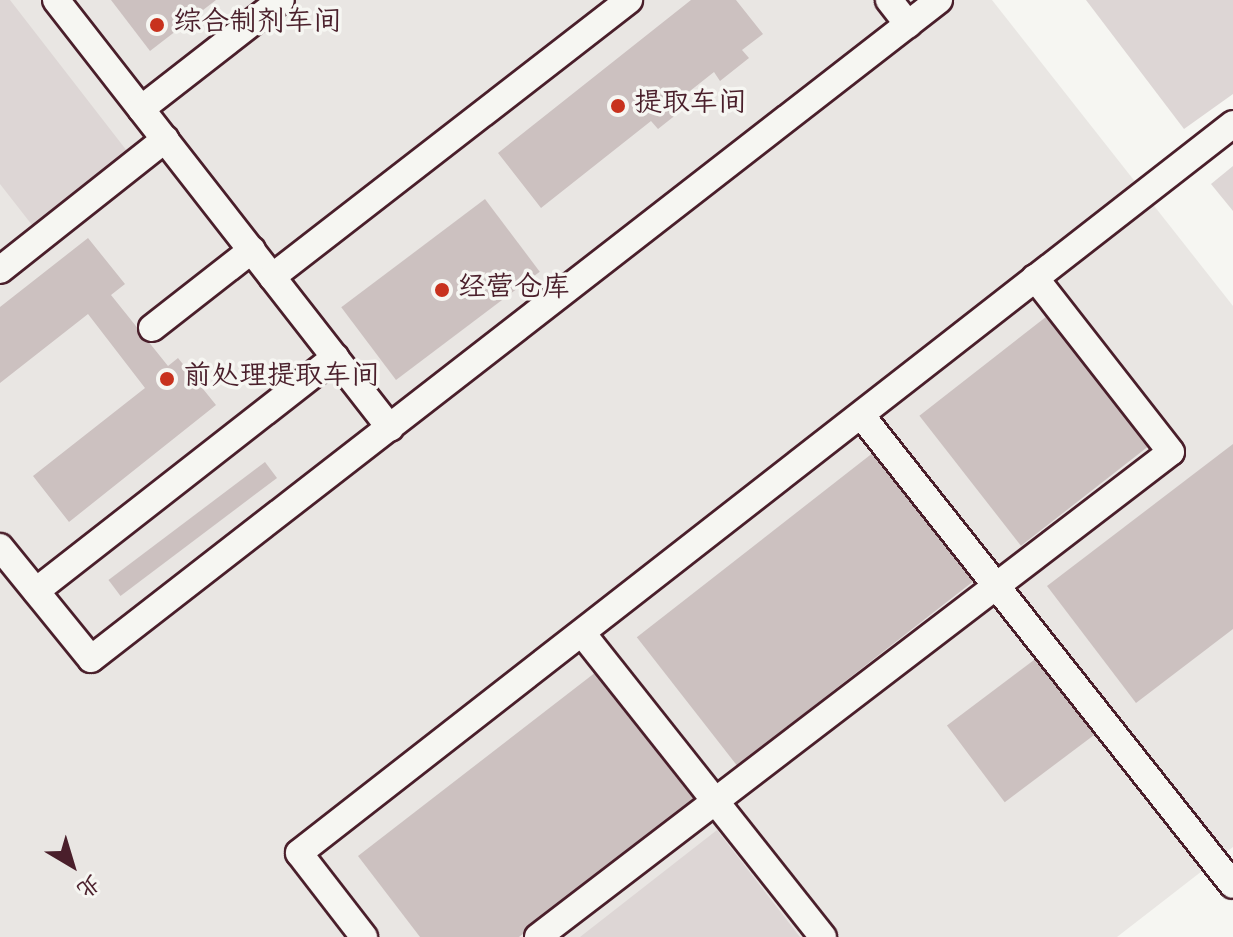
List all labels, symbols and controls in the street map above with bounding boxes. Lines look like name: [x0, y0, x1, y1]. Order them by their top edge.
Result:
place label: 综合制剂车间: [173, 8, 341, 42]
marker: 综合制剂车间: [148, 16, 166, 34]
place label: 提取车间: [634, 89, 746, 123]
marker: 提取车间: [609, 97, 627, 115]
place label: 经营仓库: [458, 273, 570, 307]
marker: 经营仓库: [433, 281, 451, 299]
place label: 前处理提取车间: [183, 362, 379, 396]
marker: 前处理提取车间: [158, 370, 176, 388]
north arrow: [32, 825, 112, 905]
text: 北: [70, 867, 103, 901]

